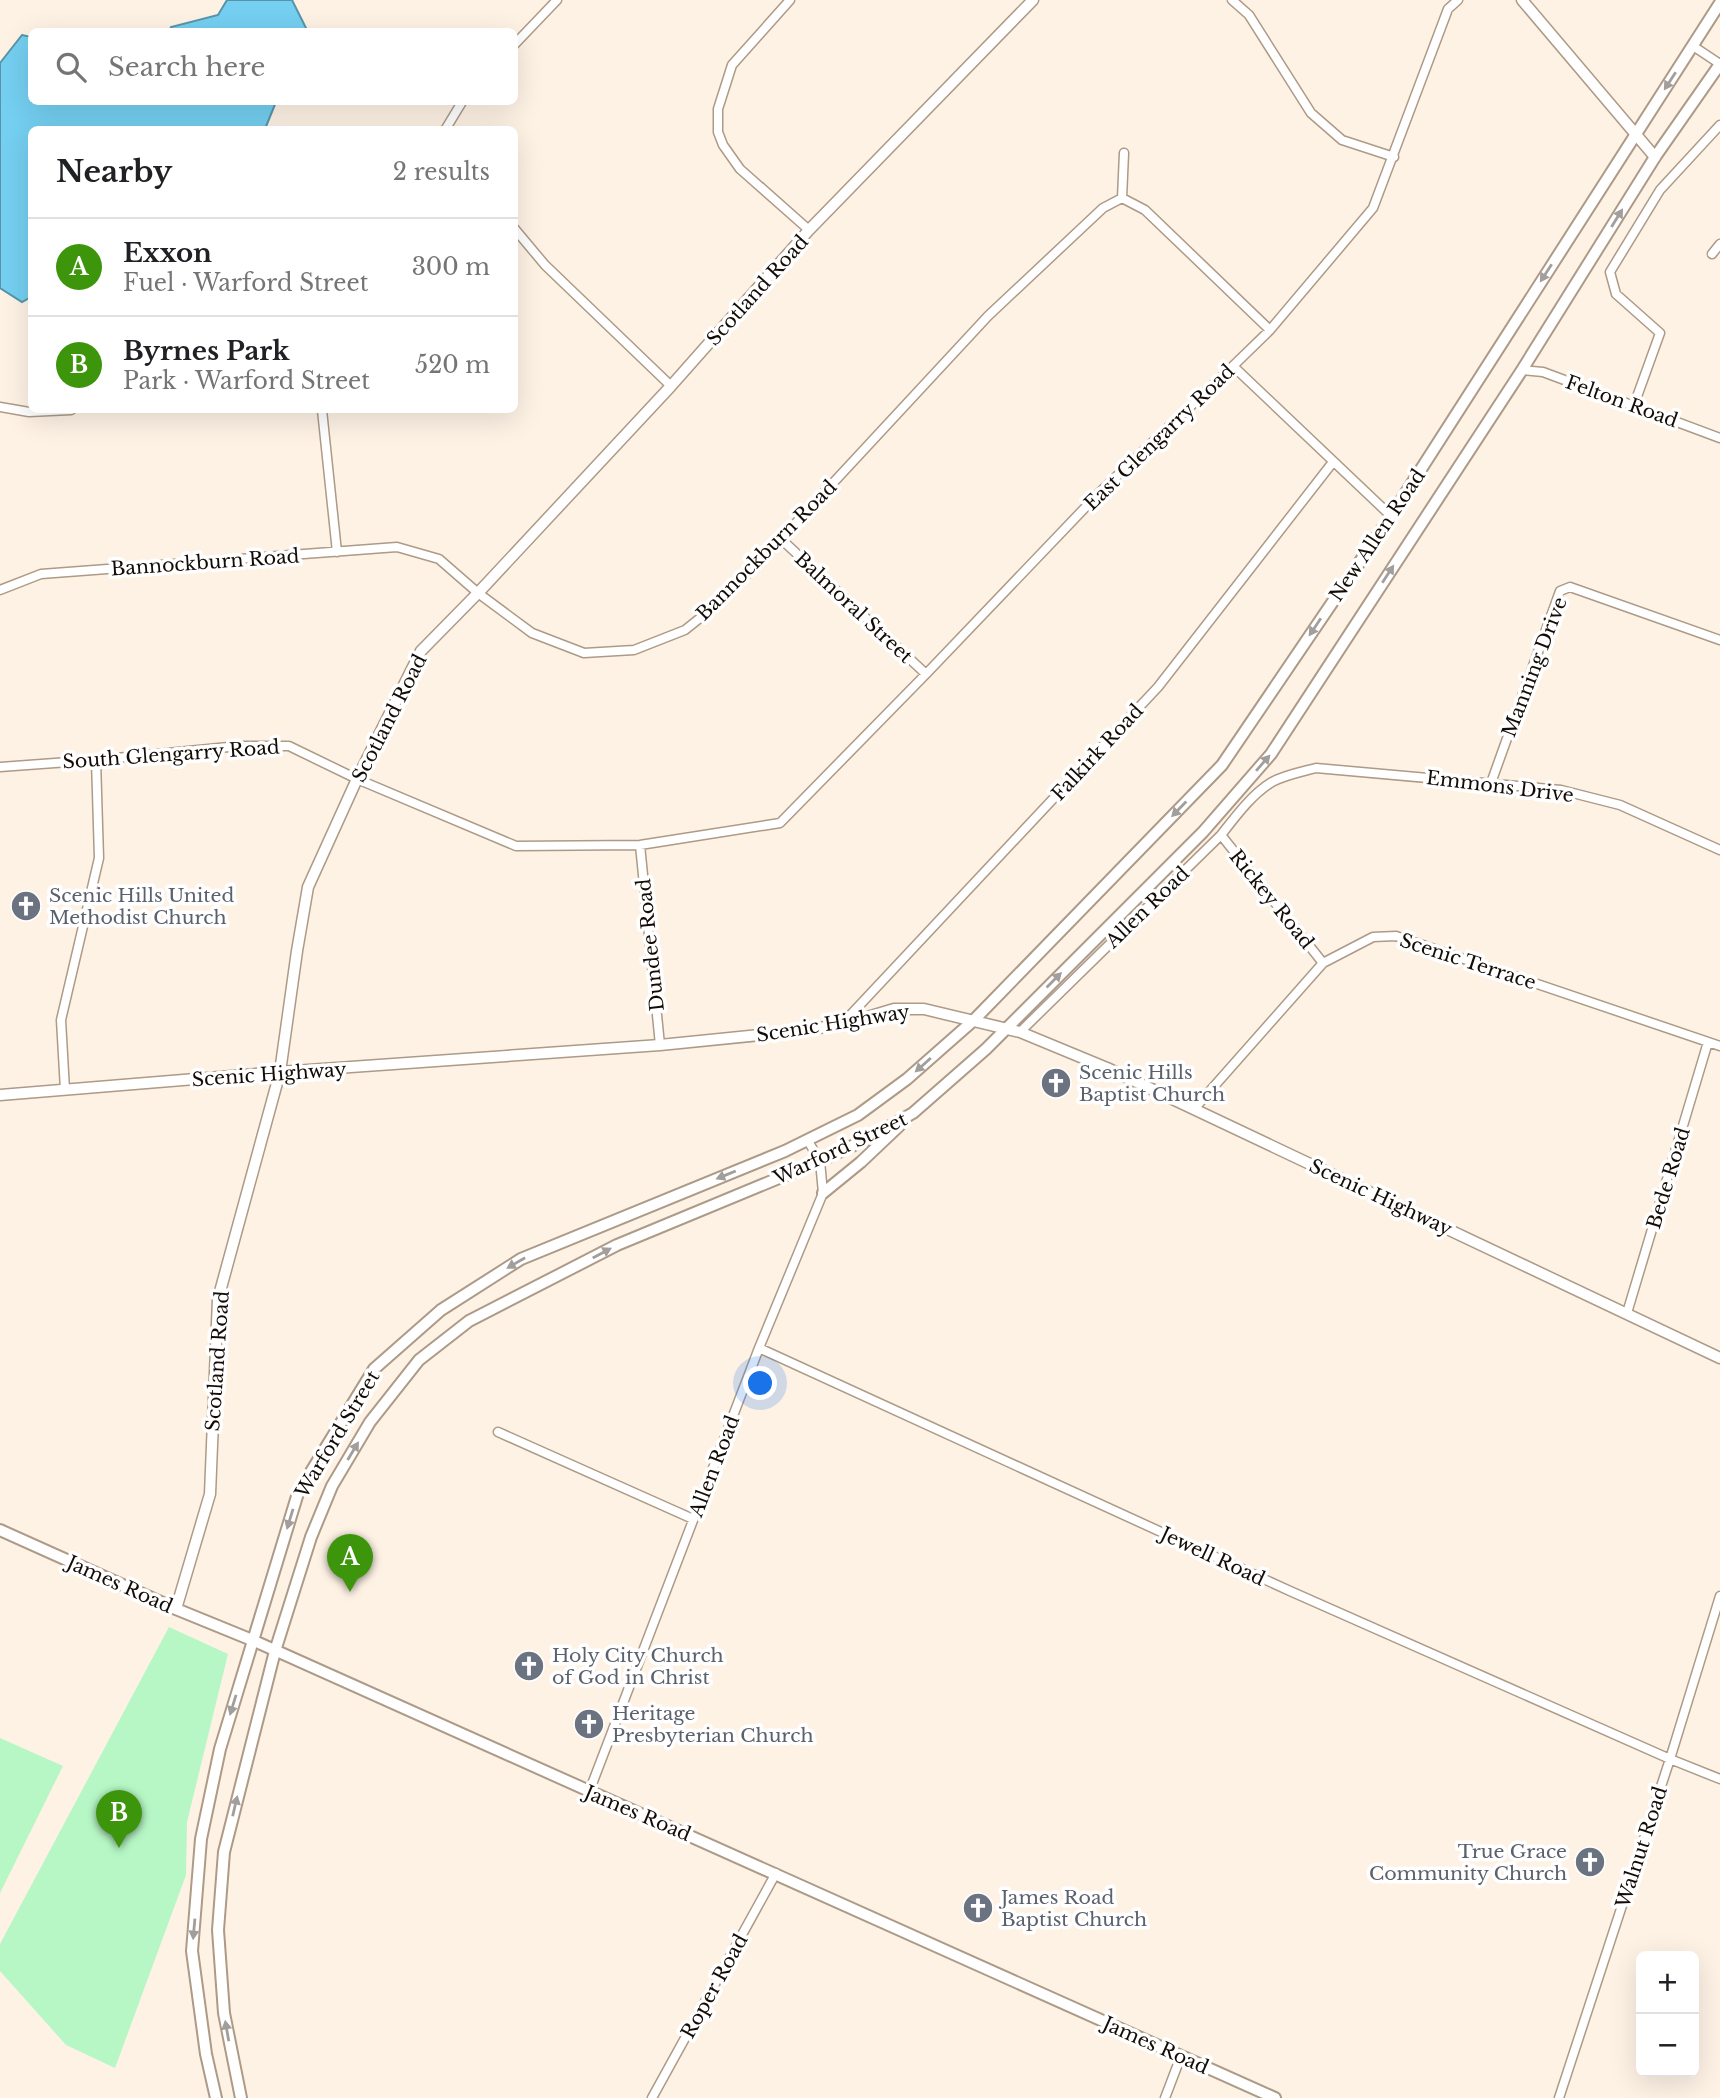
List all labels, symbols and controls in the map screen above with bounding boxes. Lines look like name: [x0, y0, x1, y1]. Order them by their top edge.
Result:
search box: [28, 28, 518, 105]
icon: search: [52, 48, 90, 86]
text: Search here: [108, 51, 265, 83]
one-way arrow: [1663, 72, 1676, 91]
text: Nearby: [56, 153, 172, 190]
text: 2 results: [393, 158, 490, 186]
one-way arrow: [1611, 208, 1624, 227]
street label: Scotland Road: [702, 230, 813, 350]
text: Exxon: [123, 237, 212, 269]
text: A: [70, 253, 88, 281]
text: 300 m: [412, 253, 490, 281]
one-way arrow: [1540, 263, 1553, 282]
text: Fuel · Warford Street: [123, 269, 368, 297]
text: Byrnes Park: [123, 335, 290, 367]
text: B: [70, 351, 88, 379]
text: 520 m: [415, 351, 490, 379]
street label: East Glengarry Road: [1079, 360, 1239, 515]
text: Park · Warford Street: [123, 367, 370, 395]
street label: Felton Road: [1563, 371, 1681, 432]
street label: New Allen Road: [1325, 465, 1430, 606]
street label: Bannockburn Road: [691, 475, 841, 625]
street label: Bannockburn Road: [110, 544, 300, 581]
street label: Balmoral Street: [790, 547, 918, 668]
one-way arrow: [1381, 565, 1395, 583]
street label: Manning Drive: [1497, 594, 1572, 740]
one-way arrow: [1309, 618, 1322, 637]
street label: Scotland Road: [347, 650, 432, 786]
street label: Falkirk Road: [1047, 699, 1148, 805]
street label: South Glengarry Road: [62, 735, 280, 774]
one-way arrow: [1255, 755, 1270, 772]
street label: Emmons Drive: [1425, 766, 1575, 807]
one-way arrow: [1172, 800, 1188, 817]
street label: Rickey Road: [1225, 845, 1319, 954]
street label: Allen Road: [1100, 862, 1194, 953]
street label: Dundee Road: [632, 877, 669, 1012]
place label: Scenic Hills United Methodist Church: [49, 884, 234, 929]
church icon: Scenic Hills United Methodist Church: [9, 889, 43, 923]
street label: Scenic Terrace: [1397, 929, 1539, 994]
one-way arrow: [1045, 971, 1062, 988]
street label: Scenic Highway: [755, 1000, 911, 1047]
one-way arrow: [915, 1057, 932, 1073]
street label: Scenic Highway: [191, 1058, 347, 1091]
place label: Scenic Hills Baptist Church: [1079, 1061, 1225, 1106]
church icon: Scenic Hills Baptist Church: [1039, 1066, 1073, 1100]
street label: Warford Street: [769, 1107, 911, 1190]
street label: Bede Road: [1642, 1124, 1695, 1232]
street label: Scenic Highway: [1306, 1154, 1456, 1241]
one-way arrow: [715, 1170, 736, 1181]
one-way arrow: [592, 1247, 612, 1259]
one-way arrow: [506, 1256, 525, 1269]
street label: Scotland Road: [201, 1290, 234, 1432]
street label: Warford Street: [290, 1366, 385, 1503]
your location: [743, 1366, 777, 1400]
street label: Allen Road: [684, 1412, 744, 1521]
one-way arrow: [346, 1442, 359, 1461]
one-way arrow: [285, 1508, 295, 1529]
street label: Jewell Road: [1154, 1521, 1269, 1591]
pin: A: [327, 1534, 373, 1592]
street label: James Road: [61, 1550, 176, 1618]
place label: Holy City Church of God in Christ: [552, 1644, 724, 1689]
church icon: Holy City Church of God in Christ: [512, 1649, 546, 1683]
one-way arrow: [227, 1695, 237, 1716]
place label: Heritage Presbyterian Church: [612, 1702, 813, 1747]
church icon: Heritage Presbyterian Church: [572, 1707, 606, 1741]
street label: James Road: [578, 1780, 695, 1846]
street label: Walnut Road: [1611, 1783, 1672, 1912]
pin: B: [96, 1790, 142, 1848]
one-way arrow: [229, 1795, 240, 1817]
place label: True Grace Community Church: [1369, 1840, 1567, 1885]
church icon: True Grace Community Church: [1573, 1845, 1607, 1879]
place label: James Road Baptist Church: [998, 1886, 1147, 1931]
church icon: James Road Baptist Church: [961, 1891, 995, 1925]
one-way arrow: [188, 1918, 199, 1940]
street label: Roper Road: [676, 1930, 753, 2042]
map controls: [1636, 1951, 1699, 2077]
button: +: [1636, 1951, 1699, 2014]
street label: James Road: [1097, 2011, 1212, 2079]
button: −: [1636, 2014, 1699, 2077]
one-way arrow: [221, 2020, 232, 2042]

